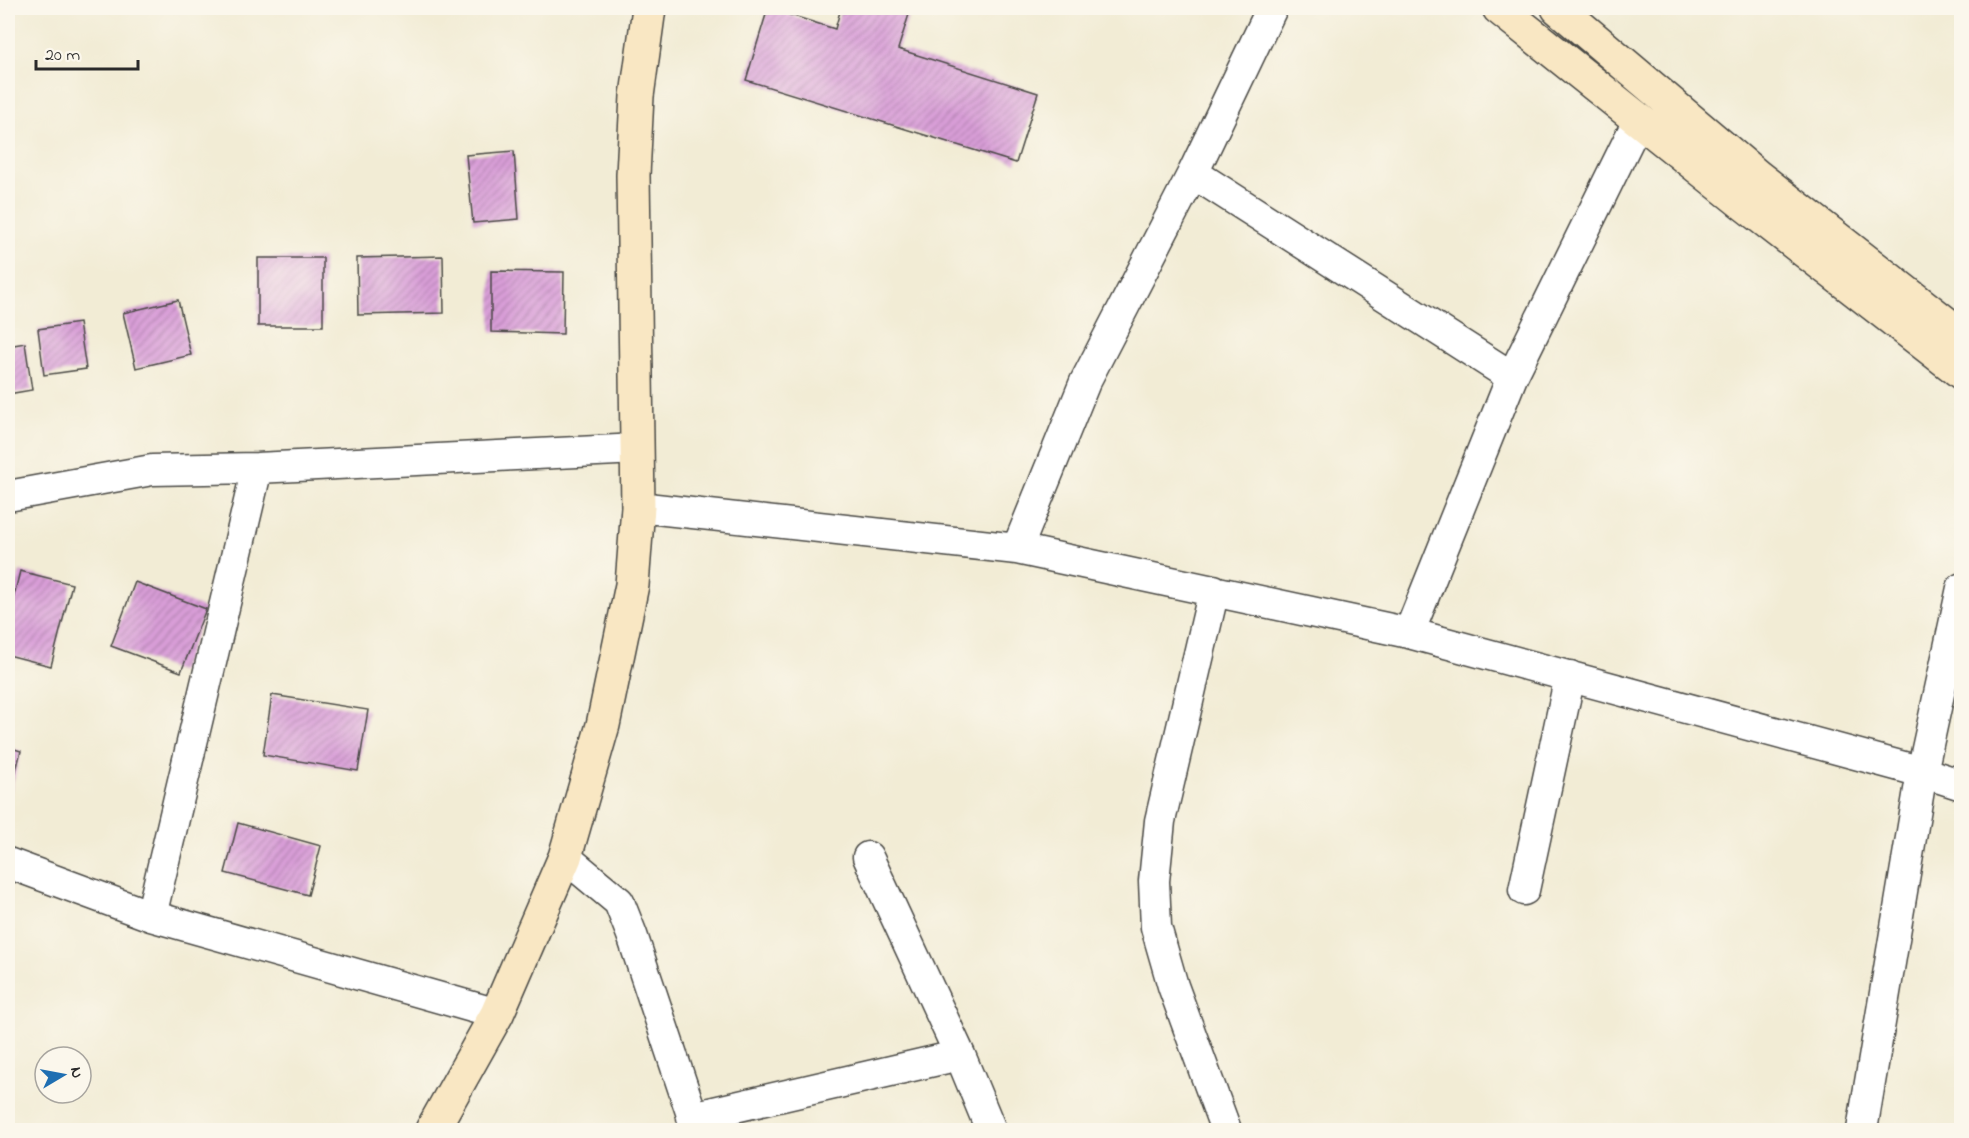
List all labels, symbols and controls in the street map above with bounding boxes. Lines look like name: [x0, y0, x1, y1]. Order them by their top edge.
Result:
scale bar: [36, 33, 138, 71]
text: 20 m: [45, 43, 80, 69]
north arrow: [33, 1045, 93, 1105]
text: N: [63, 1065, 89, 1080]

